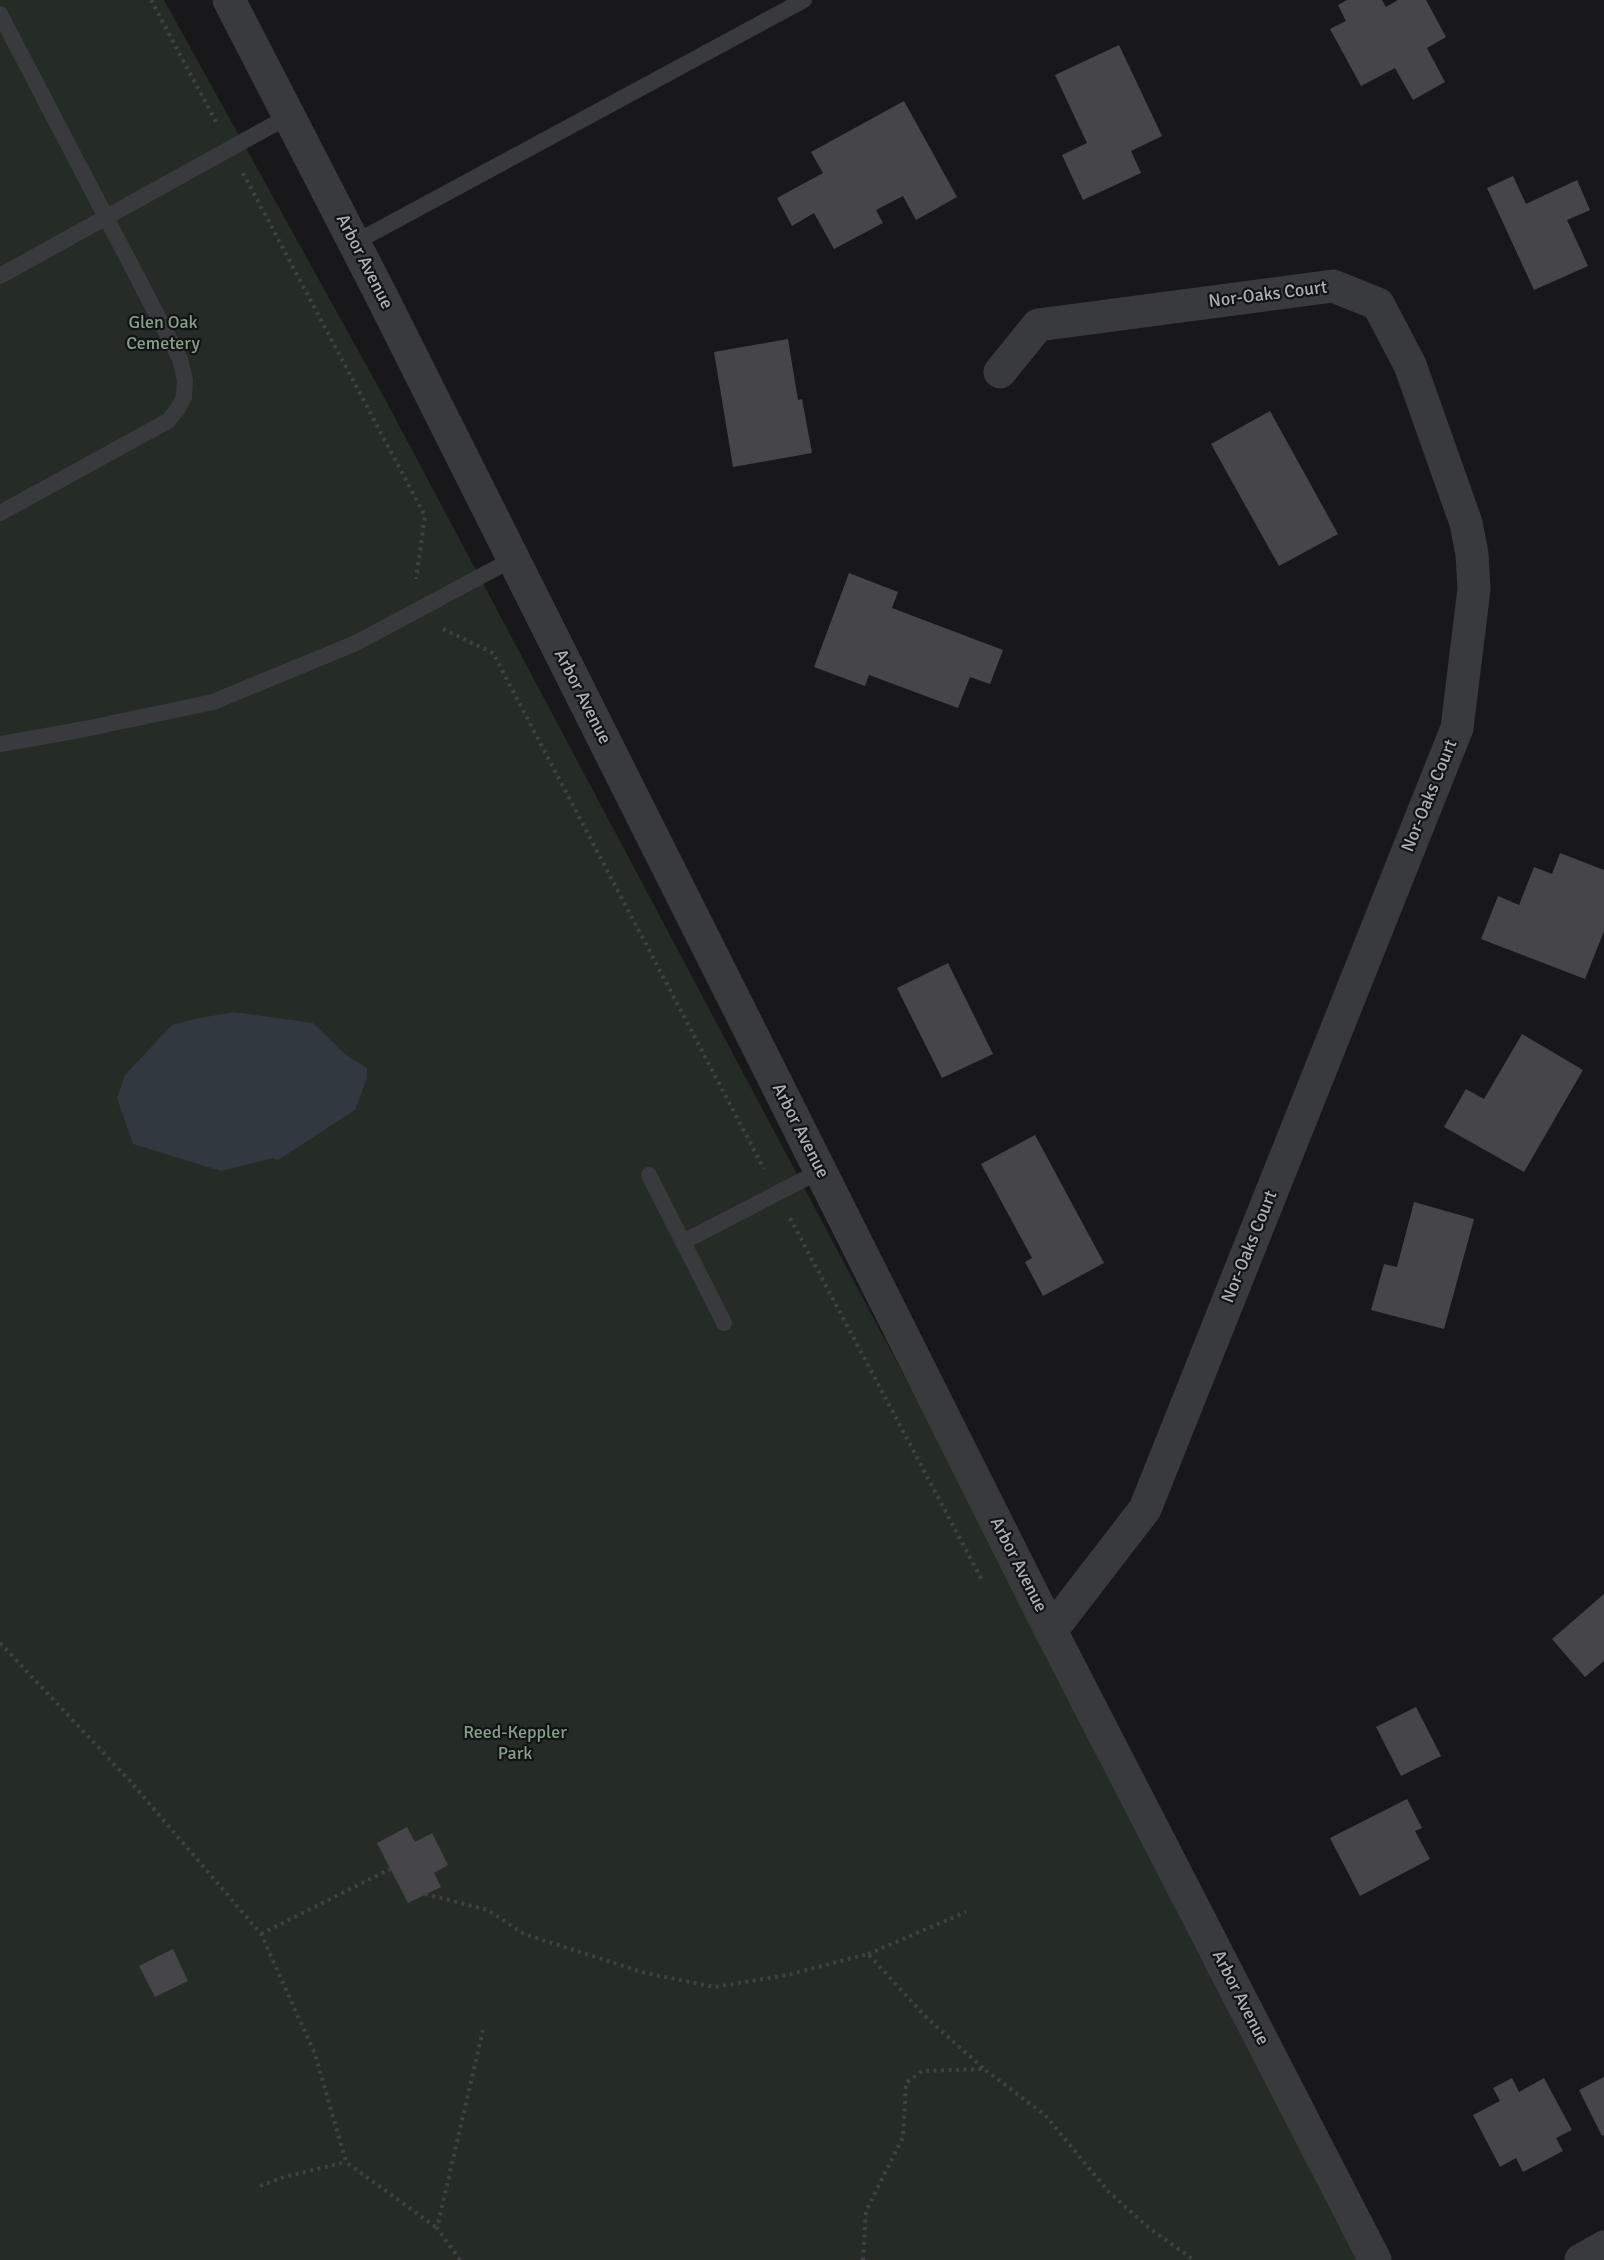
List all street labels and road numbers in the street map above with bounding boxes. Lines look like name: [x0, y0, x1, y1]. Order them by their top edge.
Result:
street label: Arbor Avenue: [331, 211, 397, 313]
street label: Nor-Oaks Court: [1207, 277, 1329, 313]
street label: Arbor Avenue: [549, 646, 615, 748]
street label: Nor-Oaks Court: [1398, 737, 1462, 855]
street label: Arbor Avenue: [767, 1080, 833, 1182]
street label: Nor-Oaks Court: [1218, 1188, 1282, 1306]
street label: Arbor Avenue: [985, 1514, 1051, 1616]
street label: Arbor Avenue: [1207, 1947, 1273, 2049]

